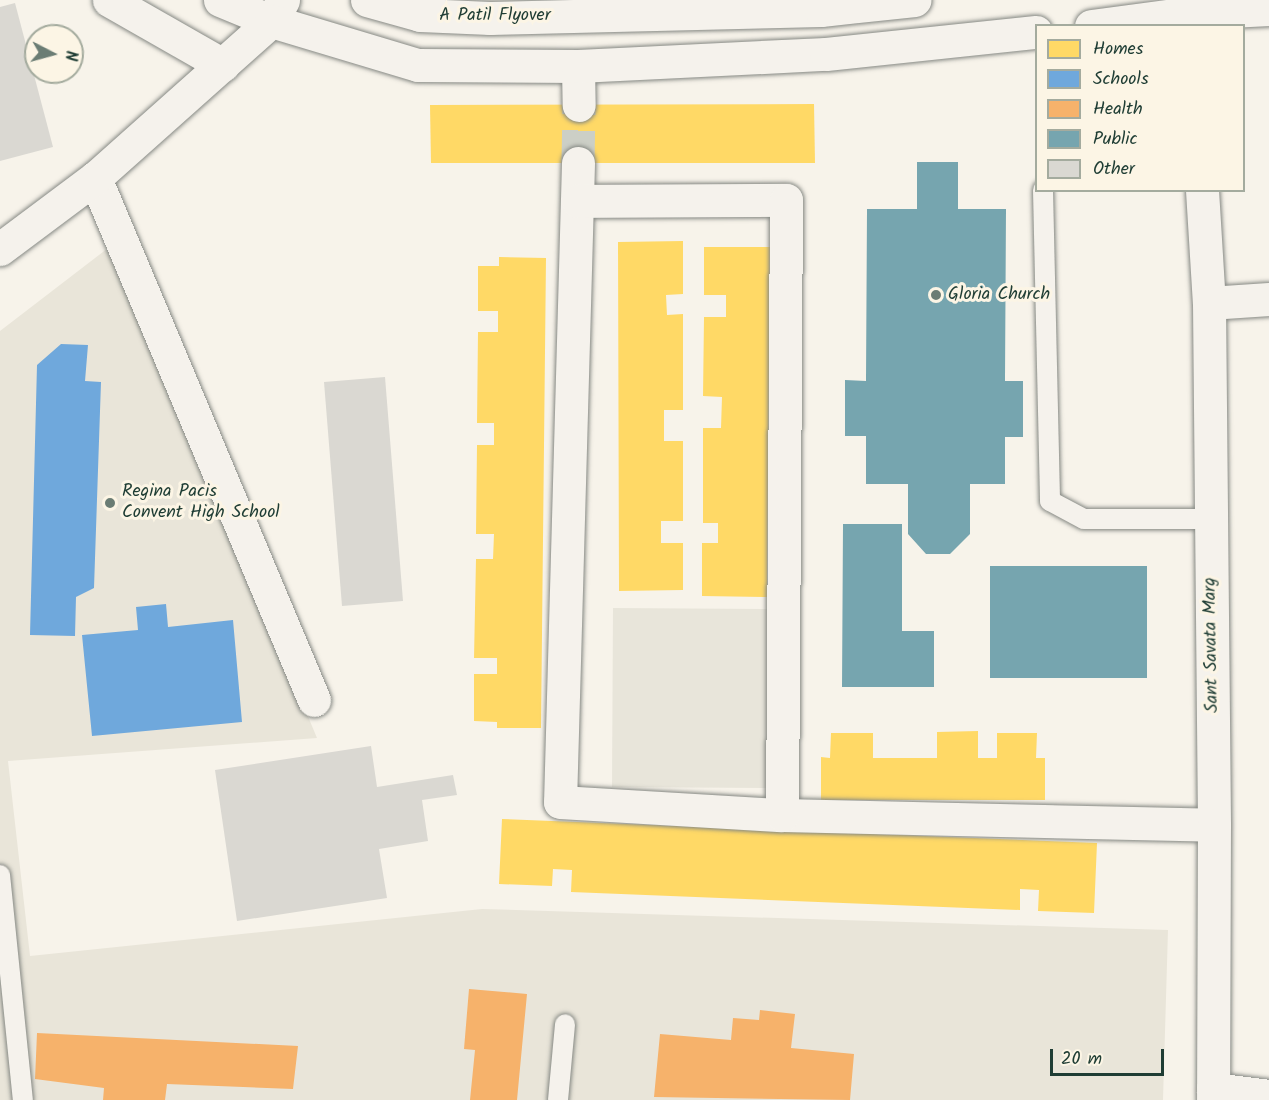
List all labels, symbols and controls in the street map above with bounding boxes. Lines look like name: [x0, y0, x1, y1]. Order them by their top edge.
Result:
street label: A Patil Flyover: [439, 5, 551, 27]
north arrow: [24, 24, 84, 84]
legend: [1035, 24, 1245, 192]
text: Homes: [1093, 35, 1143, 64]
text: N: [57, 49, 83, 62]
text: Schools: [1093, 65, 1149, 94]
text: Health: [1093, 95, 1143, 124]
text: Public: [1093, 125, 1138, 154]
text: Other: [1093, 155, 1135, 184]
place label: Gloria Church: [948, 284, 1050, 306]
marker: Gloria Church: [929, 288, 943, 302]
place label: Regina Pacis Convent High School: [122, 482, 280, 524]
marker: Regina Pacis Convent High School: [103, 496, 117, 510]
street label: Sant Savata Marg: [1200, 577, 1224, 713]
scale bar: [1053, 1037, 1167, 1075]
text: 20 m: [1061, 1045, 1102, 1074]

